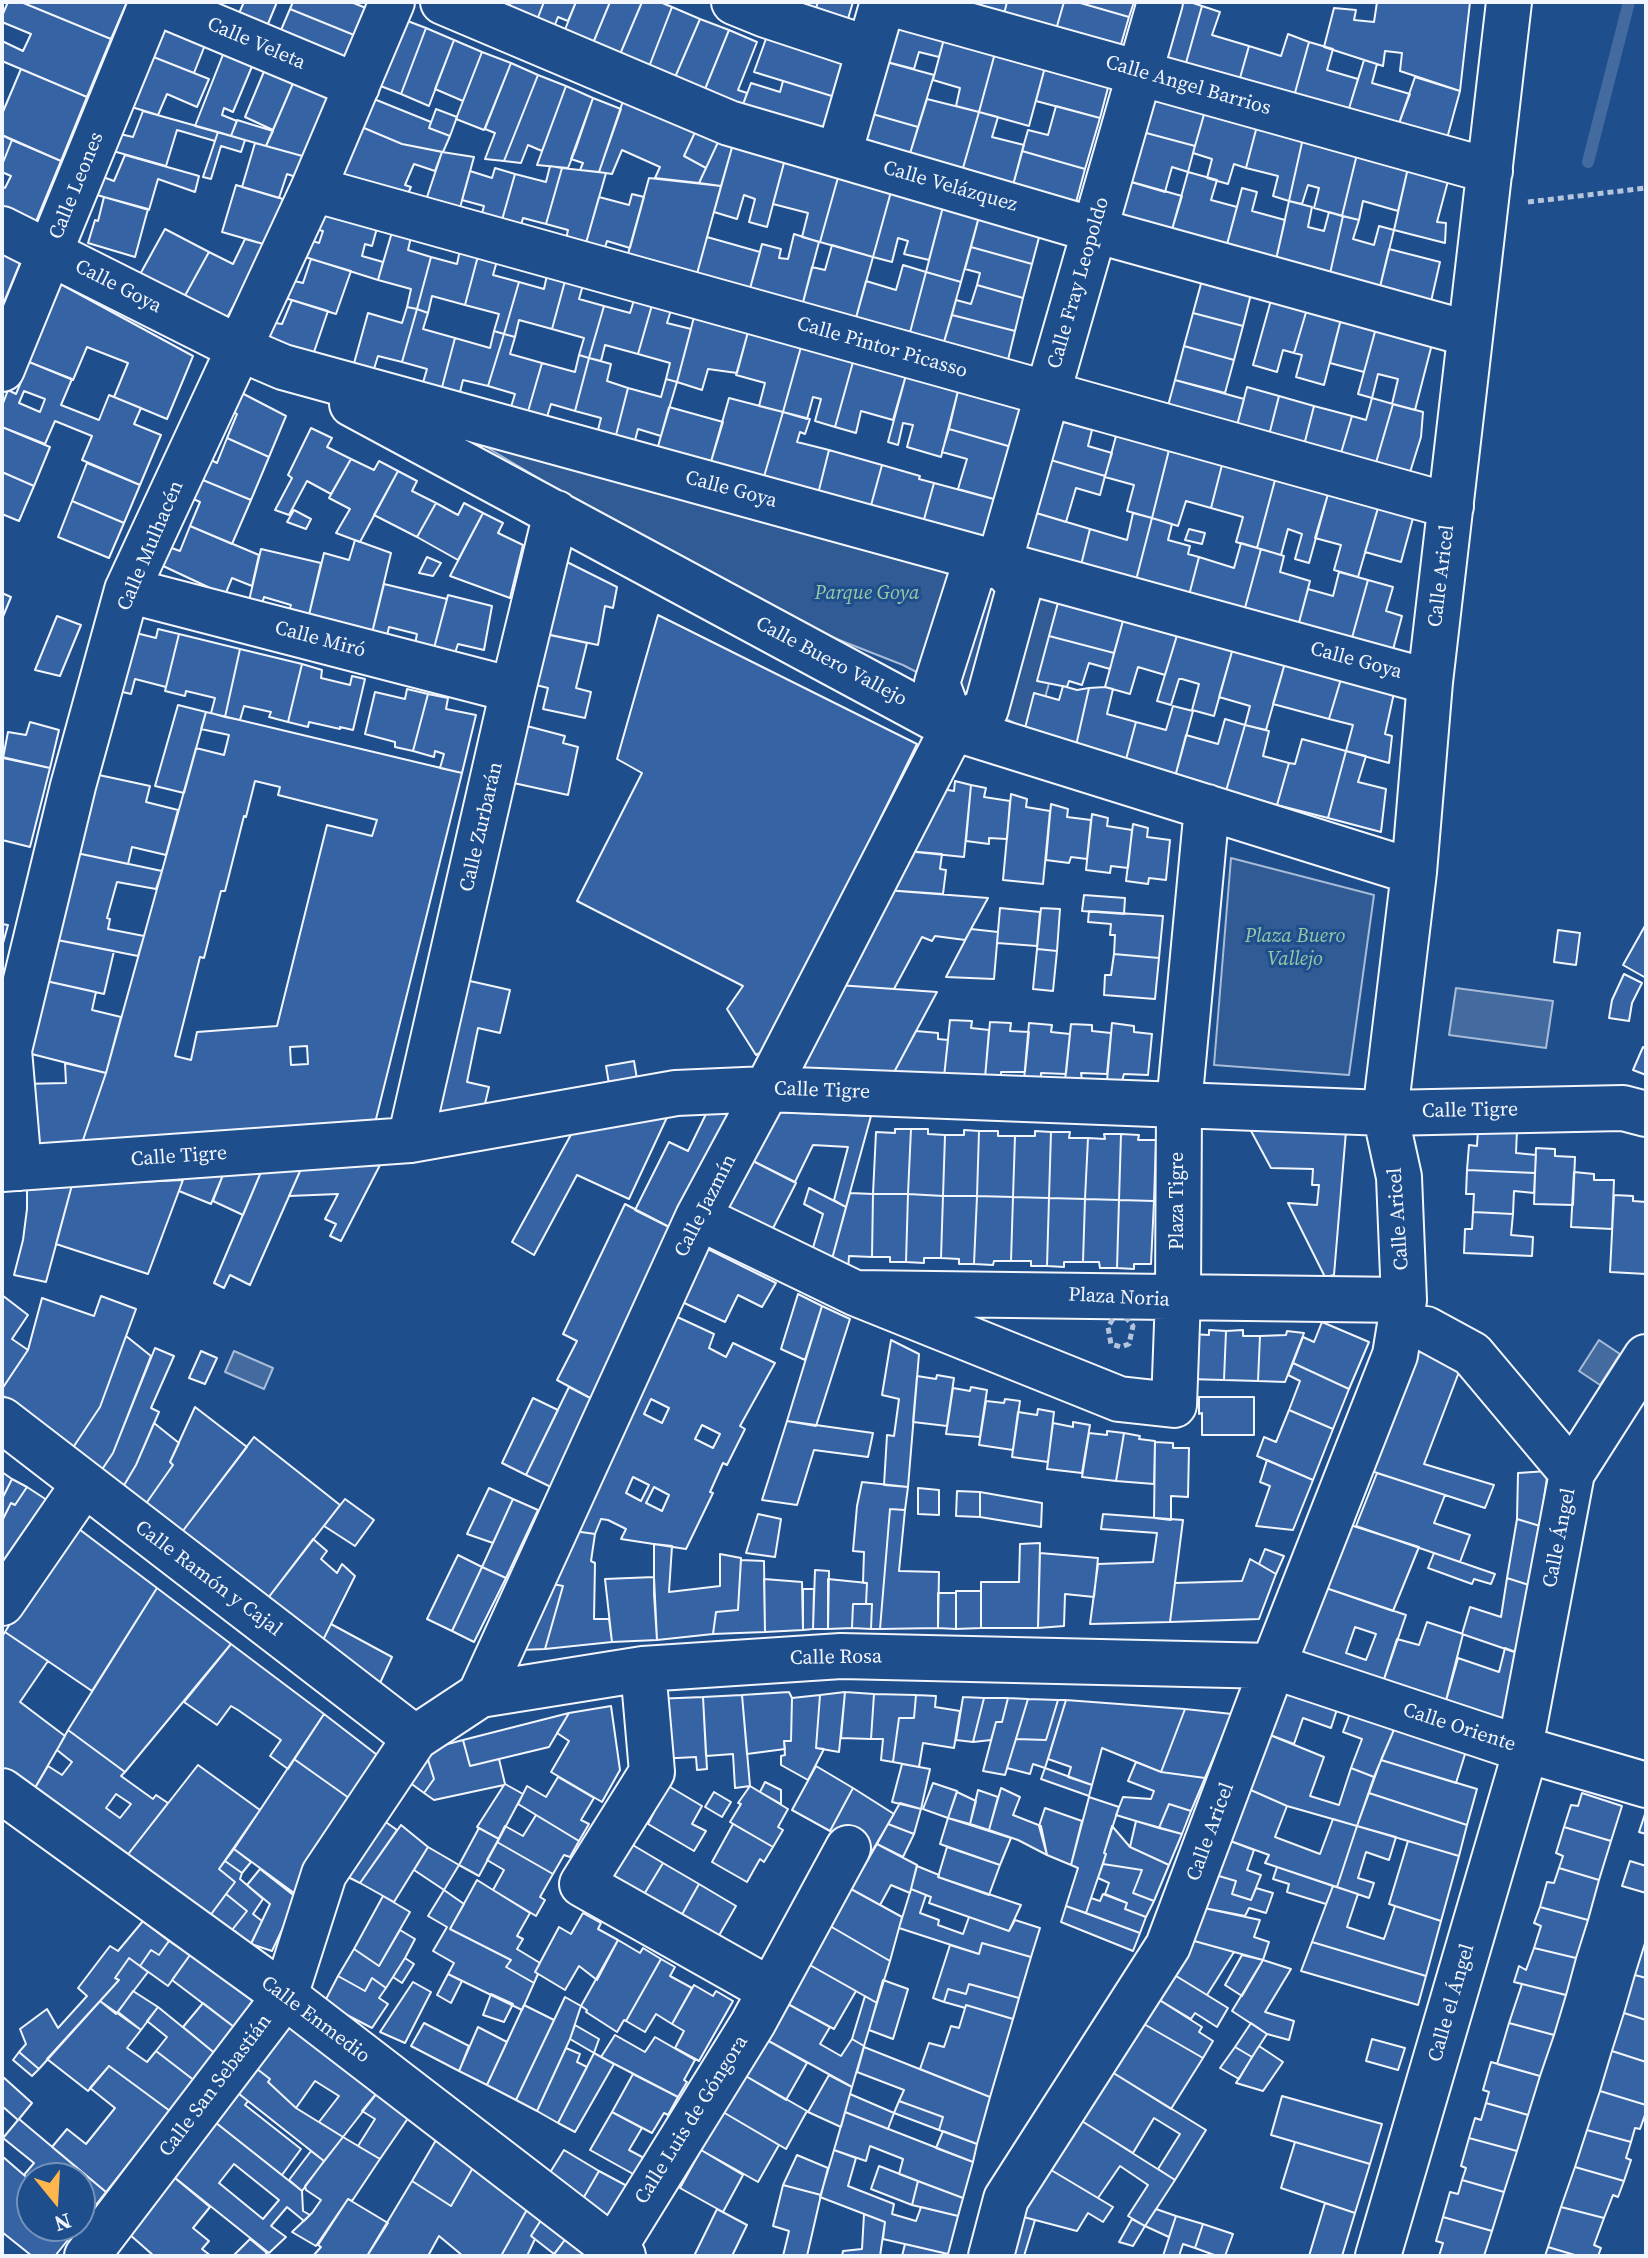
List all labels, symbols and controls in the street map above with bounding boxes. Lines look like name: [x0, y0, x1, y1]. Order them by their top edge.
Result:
street label: Calle Veleta: [203, 13, 309, 75]
street label: Calle Angel Barrios: [1103, 51, 1273, 121]
street label: Calle Leones: [45, 129, 109, 243]
street label: Calle Velázquez: [880, 156, 1020, 218]
street label: Calle Fray Leopoldo: [1043, 194, 1115, 372]
street label: Calle Goya: [71, 255, 165, 319]
street label: Calle Pintor Picasso: [794, 312, 970, 384]
street label: Calle Goya: [682, 466, 780, 514]
street label: Calle Mulhacén: [113, 477, 189, 615]
street label: Calle Aricel: [1424, 523, 1460, 629]
park label: Parque Goya: [815, 582, 919, 606]
street label: Calle Buero Vallejo: [751, 612, 911, 712]
street label: Calle Miró: [272, 616, 368, 664]
street label: Calle Goya: [1307, 637, 1405, 685]
street label: Calle Zurbarán: [455, 760, 509, 894]
park label: Plaza Buero Vallejo: [1245, 925, 1345, 972]
street label: Calle Tigre: [773, 1077, 871, 1105]
street label: Calle Tigre: [1422, 1098, 1518, 1124]
street label: Calle Tigre: [130, 1142, 228, 1172]
street label: Calle Jazmín: [670, 1151, 742, 1261]
street label: Plaza Tigre: [1166, 1152, 1190, 1250]
street label: Calle Aricel: [1383, 1167, 1415, 1271]
street label: Plaza Noria: [1068, 1283, 1170, 1313]
street label: Calle Ángel: [1539, 1486, 1581, 1590]
street label: Calle Ramón y Cajal: [130, 1516, 286, 1642]
street label: Calle Rosa: [790, 1645, 882, 1671]
street label: Calle Oriente: [1400, 1699, 1518, 1757]
street label: Calle Aricel: [1182, 1780, 1240, 1884]
street label: Calle el Ángel: [1424, 1941, 1480, 2065]
street label: Calle Enmedio: [256, 1971, 374, 2069]
street label: Calle San Sebastián: [155, 2010, 277, 2162]
street label: Calle Luis de Góngora: [630, 2031, 754, 2209]
north arrow: [16, 2162, 96, 2242]
text: N: [51, 2206, 75, 2240]

